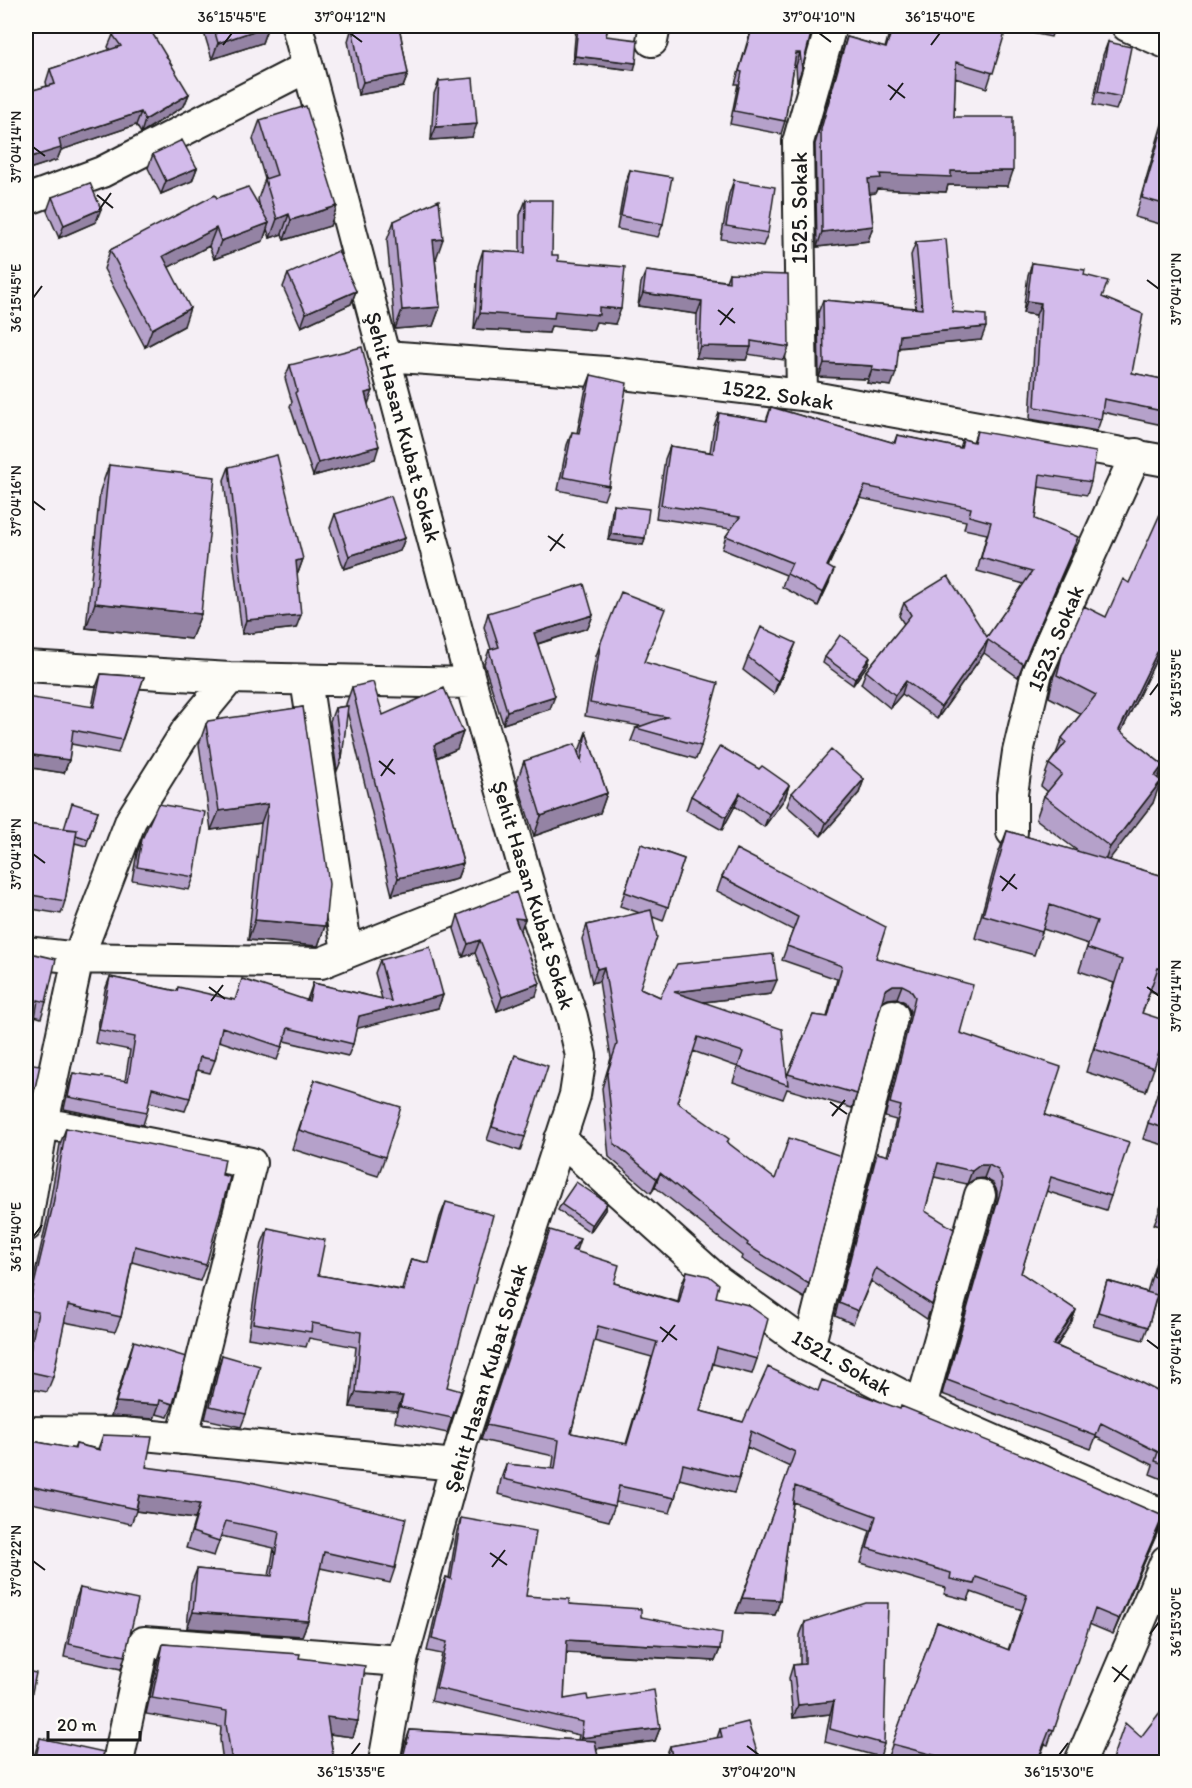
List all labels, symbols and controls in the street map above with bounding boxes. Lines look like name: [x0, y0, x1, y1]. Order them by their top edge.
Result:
text: 36°15'45"E: [198, 8, 266, 26]
text: 37°04'12"N: [314, 8, 386, 26]
text: 37°04'10"N: [783, 8, 855, 26]
text: 36°15'40"E: [905, 8, 975, 26]
text: 37°04'14"N: [7, 111, 25, 183]
street label: 1525. Sokak: [786, 152, 813, 264]
text: 37°04'10"N: [1167, 253, 1185, 325]
text: 36°15'45"E: [7, 264, 25, 332]
street label: Şehit Hasan Kubat Sokak: [360, 309, 447, 545]
street label: 1522. Sokak: [720, 373, 835, 416]
text: 37°04'16"N: [7, 465, 25, 537]
street label: 1523. Sokak: [1021, 581, 1090, 695]
text: 36°15'35"E: [1167, 649, 1185, 717]
street label: Şehit Hasan Kubat Sokak: [486, 777, 581, 1013]
text: 37°04'18"N: [7, 818, 25, 890]
text: 37°04'14"N: [1167, 960, 1185, 1032]
text: 36°15'40"E: [7, 1202, 25, 1272]
street label: Şehit Hasan Kubat Sokak: [438, 1260, 533, 1496]
text: 37°04'16"N: [1167, 1313, 1185, 1385]
street label: 1521. Sokak: [787, 1323, 897, 1402]
text: 37°04'22"N: [7, 1525, 25, 1597]
text: 36°15'30"E: [1167, 1587, 1185, 1657]
scale bar: [48, 1704, 140, 1742]
text: 20 m: [57, 1714, 97, 1736]
text: 36°15'35"E: [317, 1763, 385, 1781]
text: 37°04'20"N: [722, 1763, 796, 1781]
text: 36°15'30"E: [1024, 1763, 1094, 1781]

